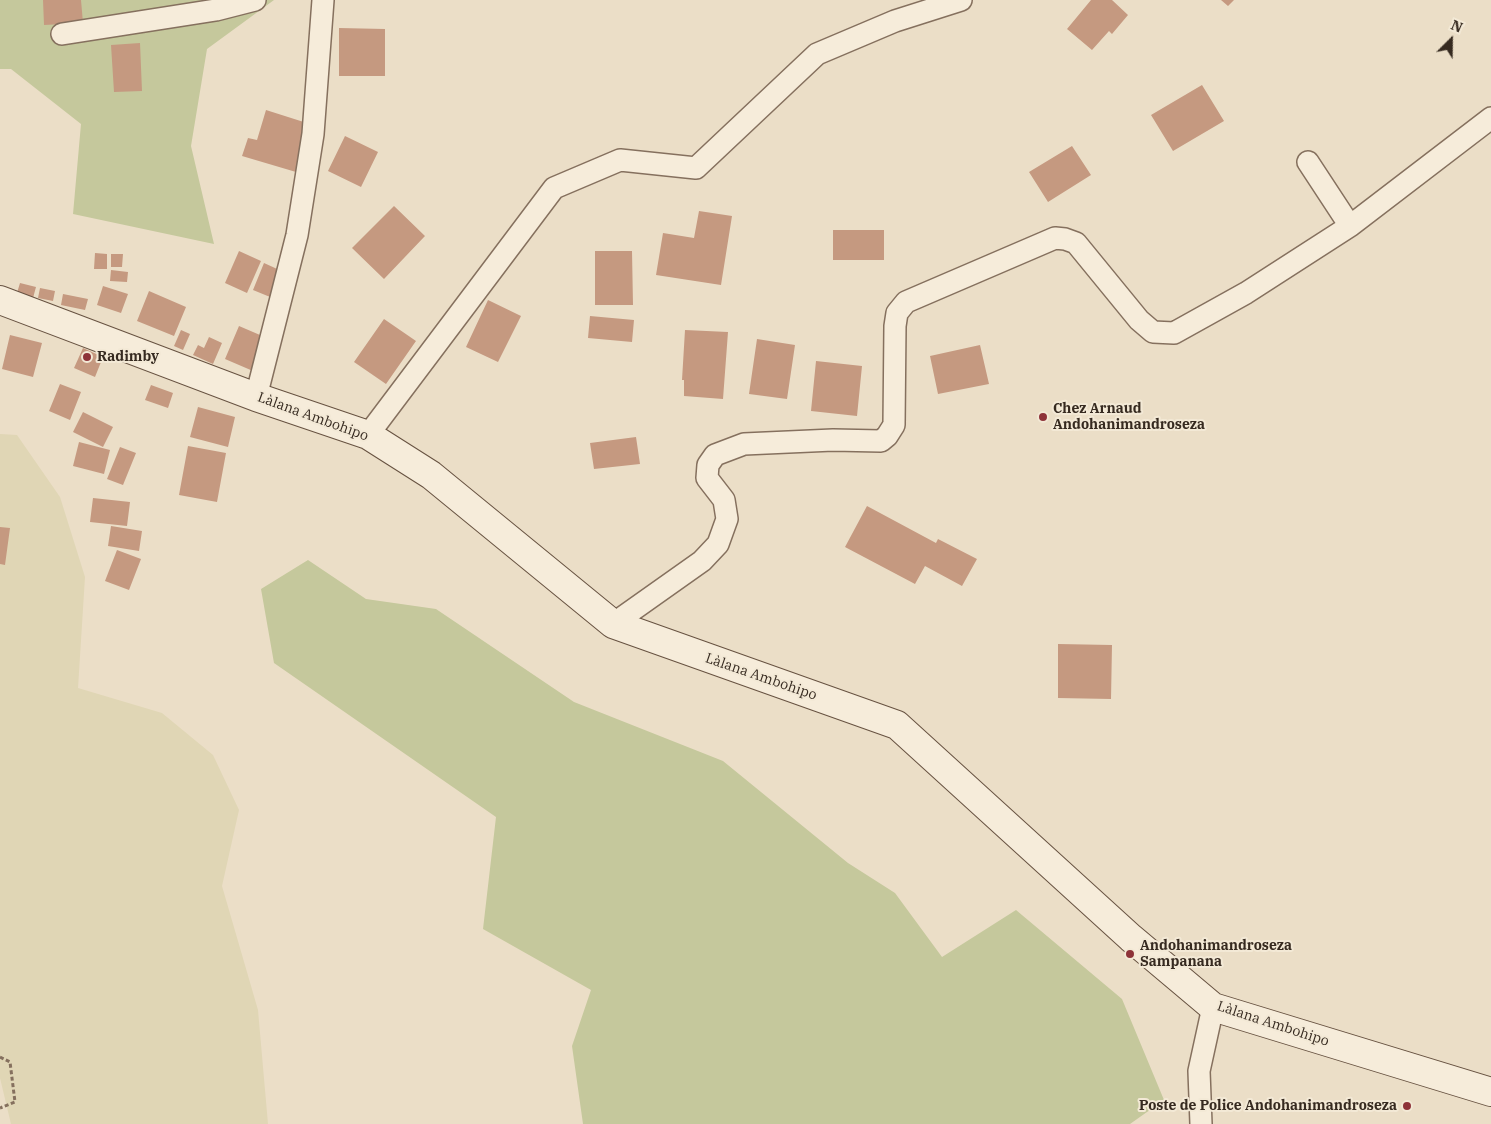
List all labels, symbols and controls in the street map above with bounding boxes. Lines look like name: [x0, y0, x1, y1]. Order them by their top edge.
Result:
north arrow: [1426, 15, 1476, 65]
text: N: [1448, 16, 1465, 37]
place label: Radimby: [97, 349, 159, 365]
marker: Radimby: [81, 351, 93, 363]
street label: Làlana Ambohipo: [255, 389, 371, 445]
place label: Chez Arnaud Andohanimandroseza: [1053, 401, 1205, 434]
marker: Chez Arnaud Andohanimandroseza: [1037, 411, 1049, 423]
street label: Làlana Ambohipo: [703, 650, 819, 704]
place label: Andohanimandroseza Sampanana: [1140, 938, 1292, 970]
marker: Andohanimandroseza Sampanana: [1124, 948, 1136, 960]
street label: Làlana Ambohipo: [1215, 998, 1331, 1050]
place label: Poste de Police Andohanimandroseza: [1139, 1098, 1397, 1114]
marker: Poste de Police Andohanimandroseza: [1401, 1100, 1413, 1112]

